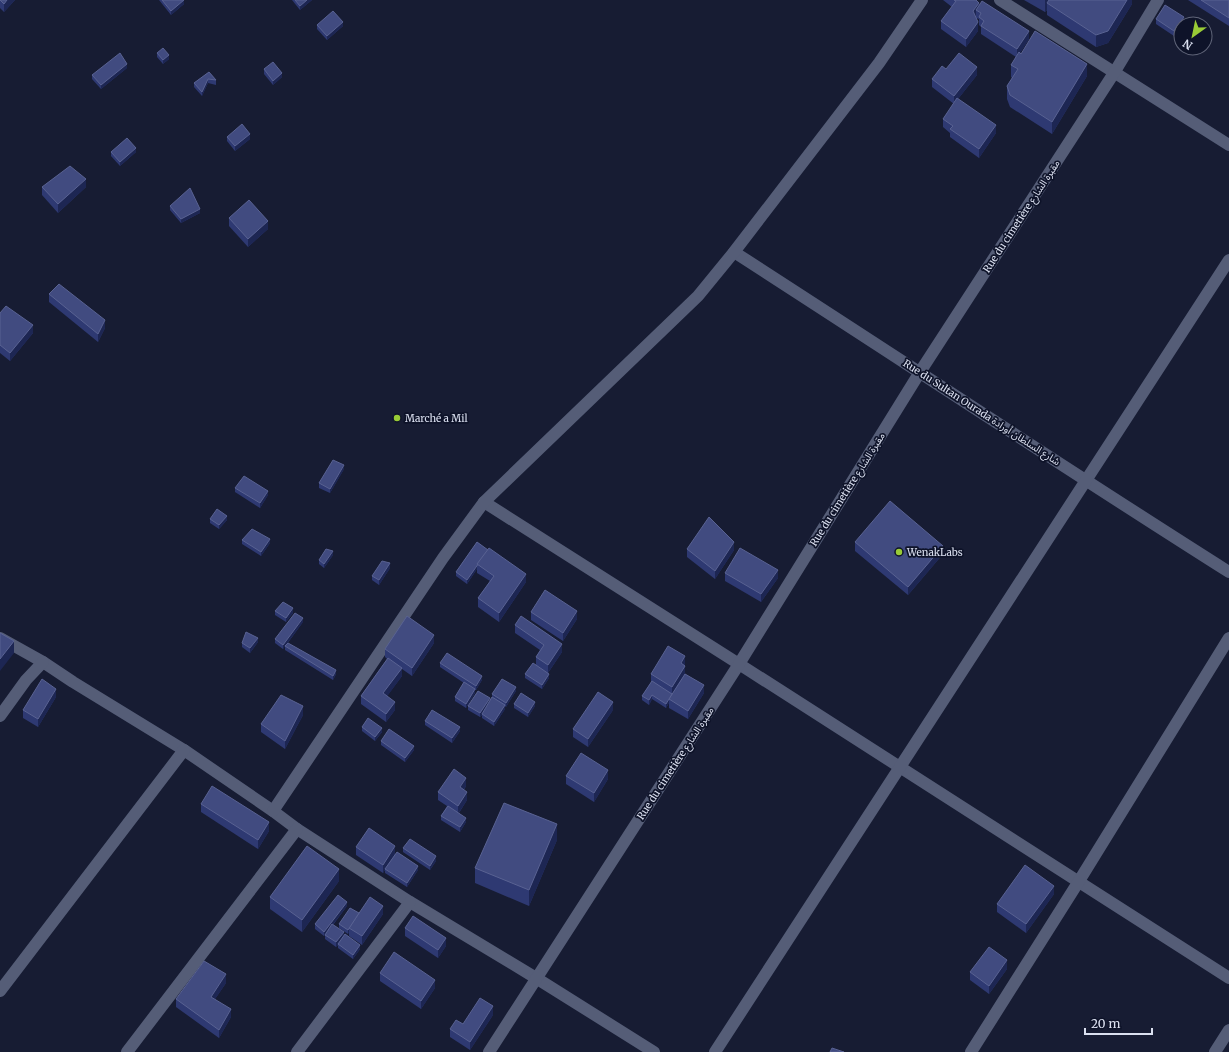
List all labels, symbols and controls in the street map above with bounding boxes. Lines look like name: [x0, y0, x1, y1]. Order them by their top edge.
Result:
north arrow: [1173, 16, 1213, 56]
text: N: [1180, 36, 1195, 53]
street label: Rue du cimetière مقبرة الشارع: [980, 157, 1064, 276]
street label: Rue du Sultan Ourada شارع السلطان أورادة: [900, 357, 1063, 469]
place label: Marché a Mil: [405, 412, 468, 425]
marker: Marché a Mil: [392, 413, 402, 423]
street label: Rue du cimetière مقبرة الشارع: [807, 430, 889, 549]
place label: WenakLabs: [906, 546, 963, 559]
marker: WenakLabs: [894, 547, 904, 557]
street label: Rue du cimetière مقبرة الشارع: [634, 704, 718, 823]
scale bar: [1085, 1010, 1152, 1036]
text: 20 m: [1091, 1016, 1120, 1031]

